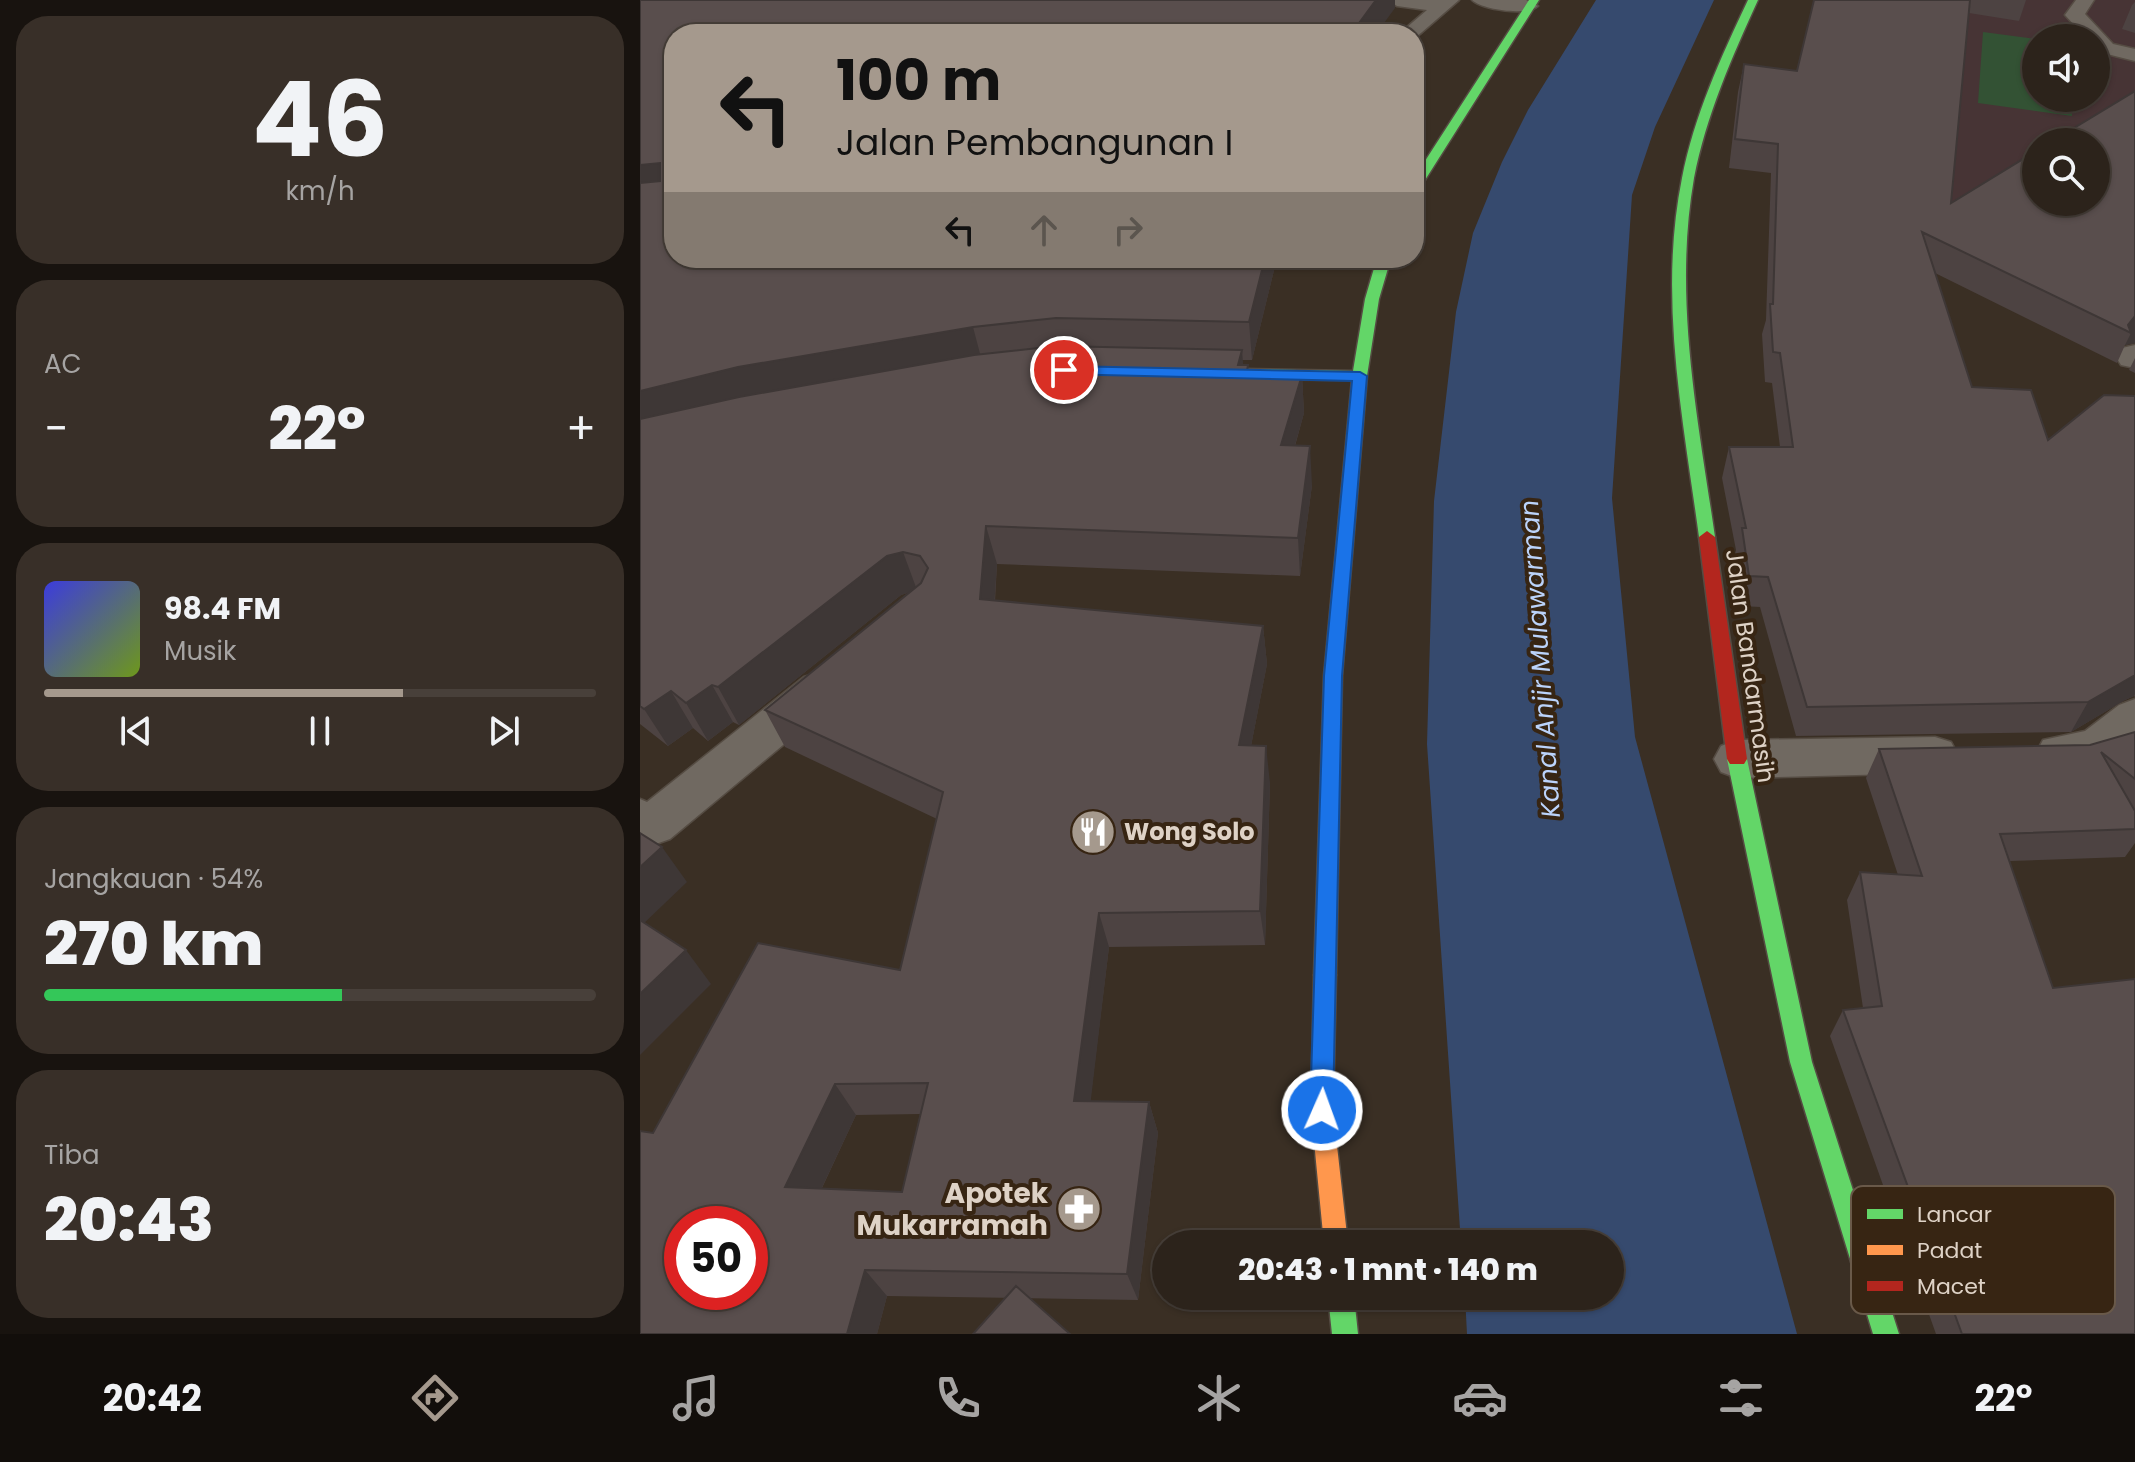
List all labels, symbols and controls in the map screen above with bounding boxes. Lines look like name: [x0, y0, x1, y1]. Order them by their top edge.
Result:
map controls: [2022, 24, 2110, 216]
button: sound: [2022, 24, 2110, 112]
text: 100 m: [836, 41, 1001, 120]
text: 46: [252, 47, 388, 192]
icon: left: [704, 56, 808, 160]
text: Jalan Pembangunan I: [836, 117, 1233, 168]
button: search: [2022, 128, 2110, 216]
text: km/h: [285, 173, 355, 209]
icon: left: [938, 208, 982, 252]
icon: ahead: [1022, 208, 1066, 252]
icon: right: [1106, 208, 1150, 252]
pin: [1030, 336, 1098, 404]
text: AC: [44, 346, 82, 382]
icon: arrive: [1042, 348, 1086, 392]
text: 22°: [269, 387, 366, 471]
text: −: [44, 398, 68, 459]
text: +: [566, 398, 596, 459]
water label: Kanal Anjir Mulawarman: [1511, 499, 1569, 819]
street label: Jalan Bandarmasih: [1718, 547, 1783, 785]
text: 98.4 FM: [164, 587, 281, 630]
text: Musik: [164, 633, 236, 669]
icon: previous: [114, 709, 158, 753]
icon: pause: [298, 709, 342, 753]
icon: next: [482, 709, 526, 753]
restaurant icon: Wong Solo: [1069, 808, 1117, 856]
place label: Wong Solo: [1124, 815, 1255, 848]
text: Jangkauan · 54%: [44, 861, 263, 897]
text: 270 km: [44, 902, 263, 986]
position arrow: [1280, 1068, 1364, 1152]
text: Tiba: [44, 1137, 100, 1173]
place label: Apotek Mukarramah: [857, 1174, 1049, 1245]
text: 20:43: [44, 1178, 214, 1262]
pharmacy icon: Apotek Mukarramah: [1055, 1185, 1103, 1233]
legend: [1851, 1186, 2115, 1314]
text: Lancar: [1917, 1199, 1992, 1230]
speed limit sign: 50: [664, 1206, 768, 1310]
text: Padat: [1917, 1235, 1982, 1266]
text: 20:43 · 1 mnt · 140 m: [1238, 1248, 1538, 1291]
text: Macet: [1917, 1271, 1986, 1302]
icon: directions: [407, 1370, 463, 1426]
icon: music: [668, 1370, 724, 1426]
icon: phone: [930, 1370, 986, 1426]
icon: climate: [1191, 1370, 1247, 1426]
icon: car: [1452, 1370, 1508, 1426]
icon: filters: [1713, 1370, 1769, 1426]
text: 20:42: [103, 1373, 202, 1424]
text: 22°: [1975, 1373, 2032, 1424]

